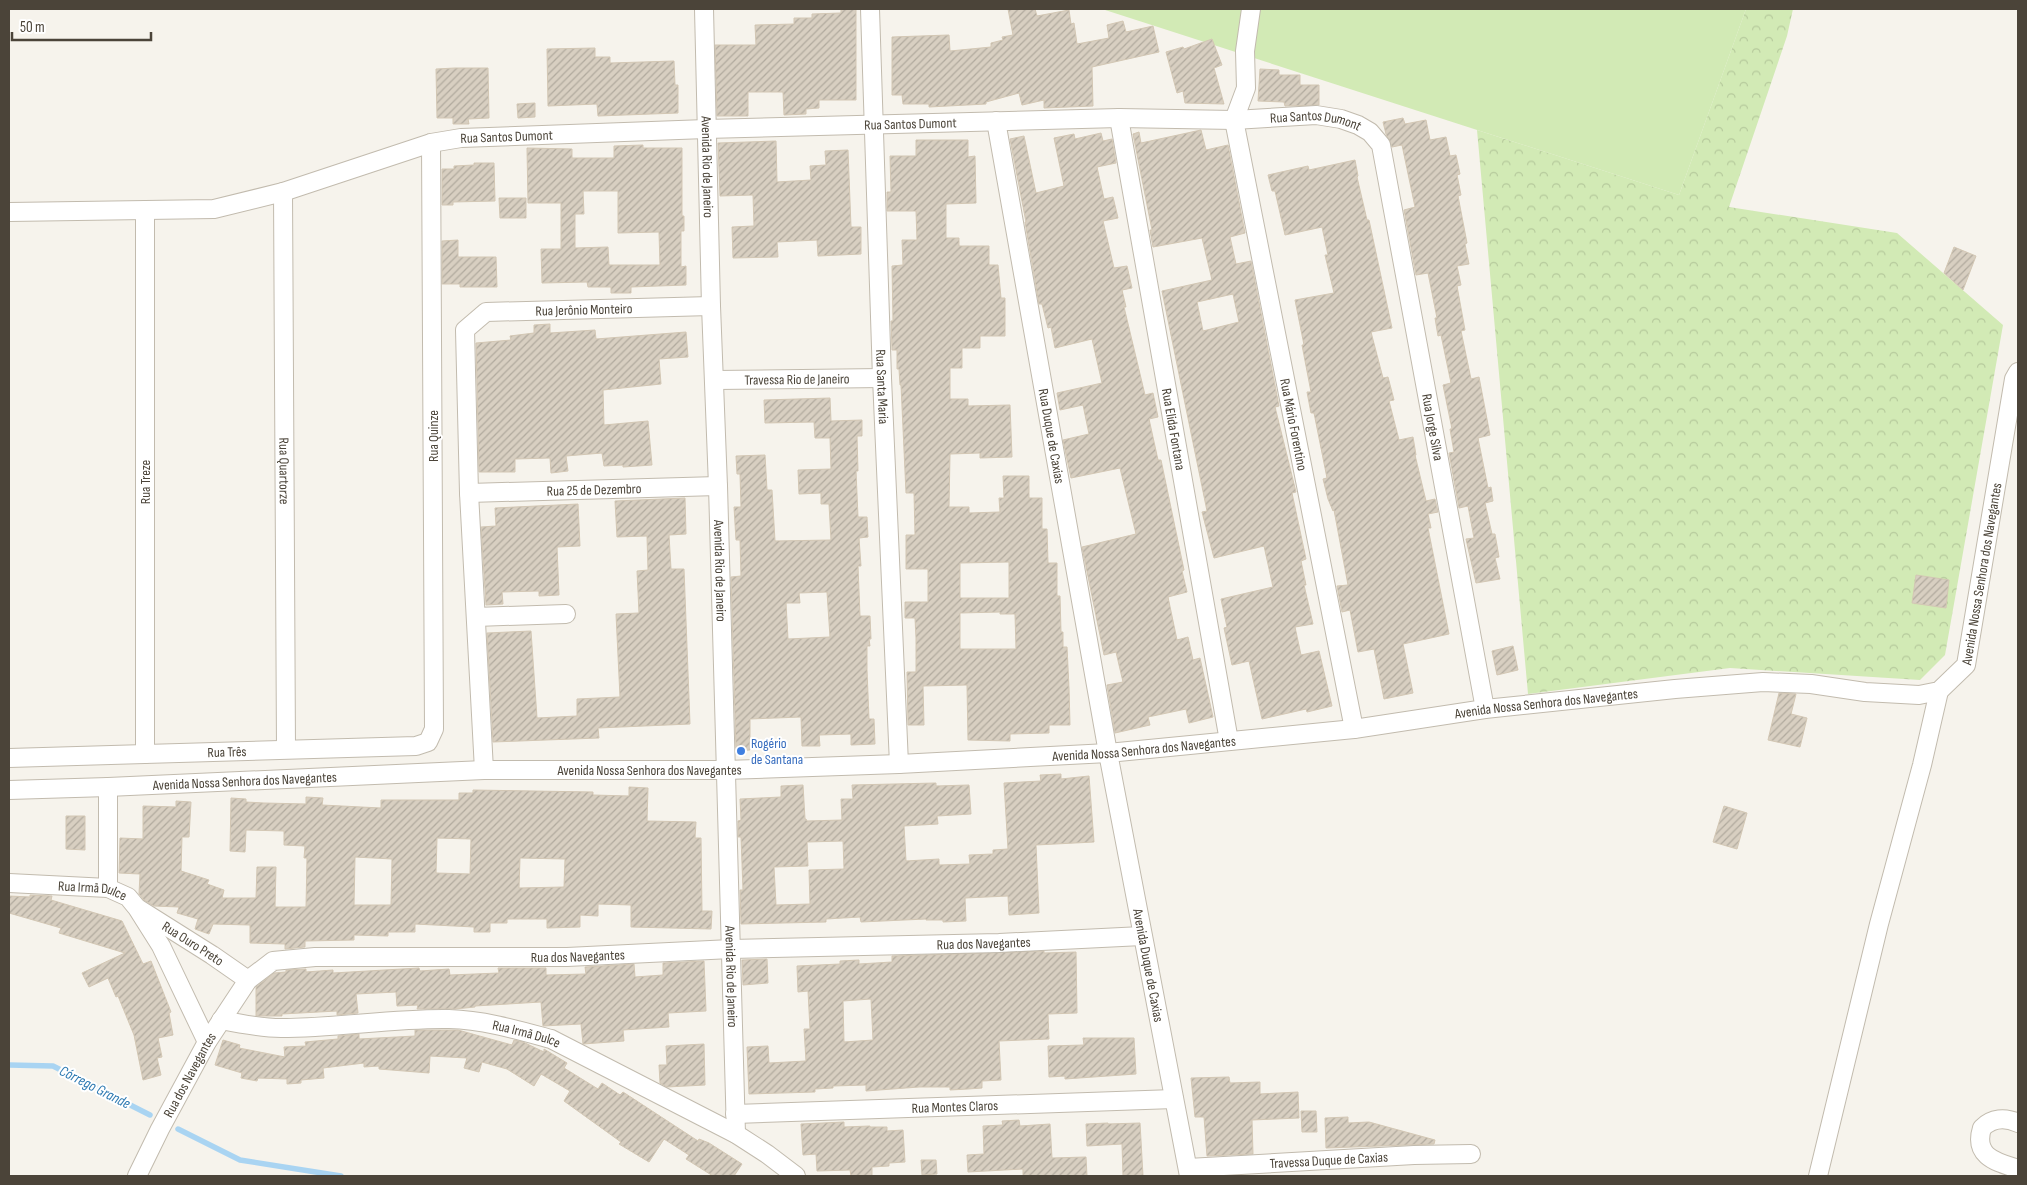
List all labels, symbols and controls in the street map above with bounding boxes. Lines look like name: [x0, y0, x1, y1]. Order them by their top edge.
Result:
scale bar: [12, 10, 151, 42]
text: 50 m: [20, 18, 45, 37]
street label: Rua Santos Dumont: [1269, 107, 1365, 134]
street label: Rua Santos Dumont: [864, 114, 957, 134]
street label: Avenida Rio de Janeiro: [698, 115, 717, 218]
street label: Rua Santos Dumont: [460, 127, 553, 147]
street label: Rua Jerônio Monteiro: [535, 300, 633, 320]
street label: Rua Santa Maria: [872, 349, 892, 425]
street label: Travessa Rio de Janeiro: [744, 370, 850, 389]
street label: Rua Mário Forentino: [1276, 377, 1311, 472]
street label: Rua Duque de Caxias: [1035, 387, 1068, 485]
street label: Rua Elida Fontana: [1158, 387, 1189, 471]
street label: Rua Jorge Silva: [1418, 392, 1447, 462]
street label: Rua Quinze: [425, 410, 442, 462]
street label: Rua Quartorze: [275, 438, 293, 504]
street label: Rua Treze: [137, 460, 154, 504]
street label: Rua 25 de Dezembro: [546, 480, 642, 500]
street label: Avenida Nossa Senhora dos Navegantes: [1958, 482, 2005, 667]
street label: Avenida Rio de Janeiro: [710, 519, 730, 622]
street label: Avenida Nossa Senhora dos Navegantes: [1453, 685, 1639, 723]
street label: Avenida Nossa Senhora dos Navegantes: [1051, 733, 1237, 765]
place label: Rogério de Santana: [751, 735, 803, 768]
street label: Rua Três: [207, 743, 247, 761]
marker: Rogério de Santana: [735, 745, 747, 757]
street label: Avenida Nossa Senhora dos Navegantes: [556, 761, 742, 779]
street label: Avenida Nossa Senhora dos Navegantes: [151, 769, 337, 794]
street label: Rua Irmã Dulce: [57, 877, 129, 904]
street label: Avenida Duque de Caxias: [1129, 906, 1167, 1024]
street label: Rua Ouro Preto: [159, 918, 227, 970]
street label: Avenida Rio de Janeiro: [721, 924, 741, 1028]
street label: Rua dos Navegantes: [936, 933, 1031, 953]
street label: Rua dos Navegantes: [531, 946, 625, 966]
street label: Rua Irmã Dulce: [491, 1016, 563, 1052]
street label: Rua dos Navegantes: [160, 1029, 220, 1120]
water label: Córrego Grande: [56, 1061, 134, 1114]
street label: Rua Montes Claros: [911, 1097, 999, 1117]
street label: Travessa Duque de Caxias: [1269, 1149, 1388, 1172]

